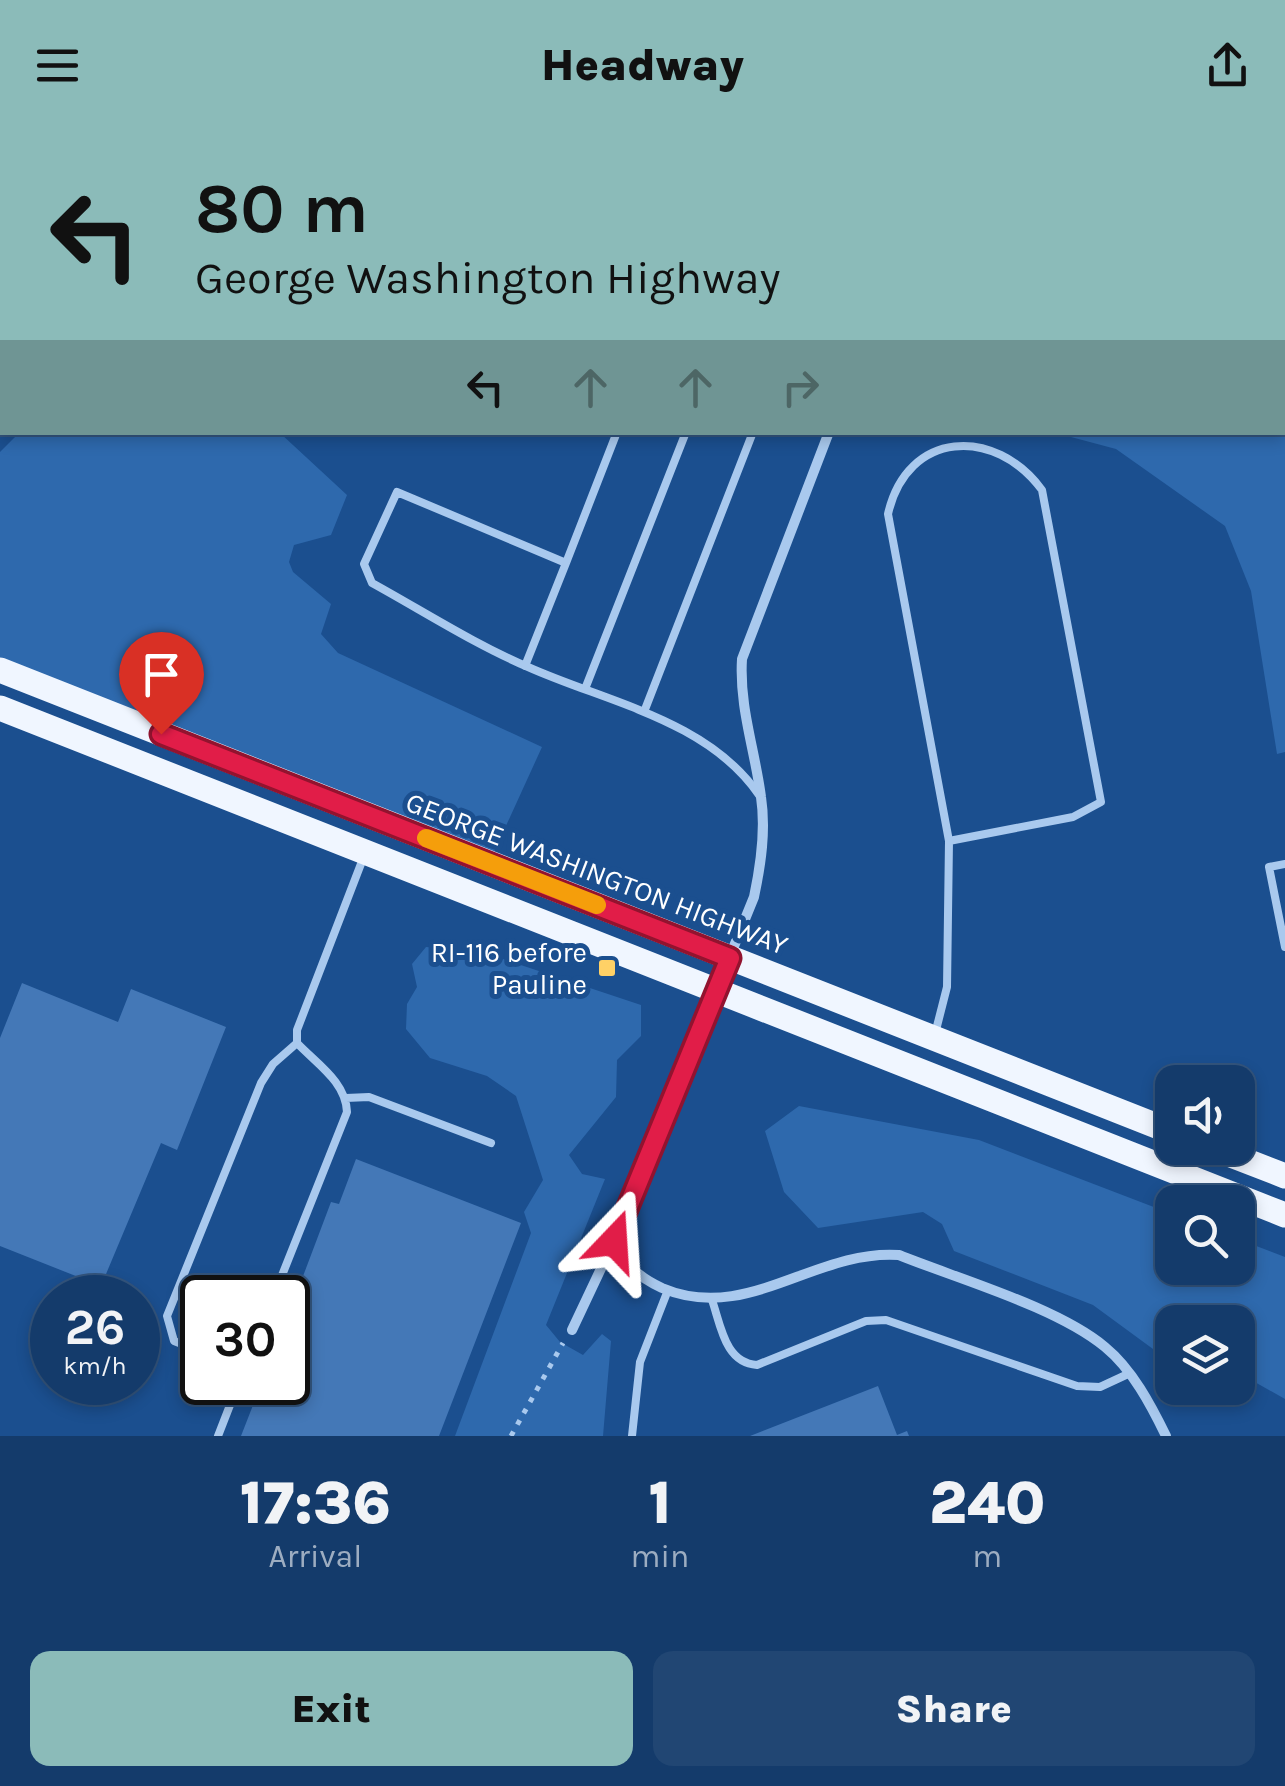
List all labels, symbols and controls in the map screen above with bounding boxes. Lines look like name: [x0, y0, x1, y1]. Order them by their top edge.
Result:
icon: menu: [30, 38, 85, 93]
icon: share: [1200, 38, 1255, 93]
text: Headway: [541, 39, 744, 91]
text: 80 m: [195, 168, 369, 250]
icon: left: [30, 170, 160, 300]
text: George Washington Highway: [195, 252, 781, 304]
icon: left: [458, 360, 513, 415]
icon: ahead: [563, 360, 618, 415]
icon: ahead: [668, 360, 723, 415]
icon: right: [773, 360, 828, 415]
pin: [119, 632, 204, 735]
icon: arrive: [134, 647, 189, 702]
street label: GEORGE WASHINGTON HIGHWAY: [401, 785, 793, 962]
place label: RI-116 before Pauline: [431, 936, 587, 1001]
marker: RI-116 before Pauline: [596, 957, 618, 979]
map controls: [1155, 1065, 1255, 1405]
button: sound: [1155, 1065, 1255, 1165]
button: search: [1155, 1185, 1255, 1285]
position arrow: [562, 1189, 666, 1293]
speed limit sign: 30: [180, 1275, 310, 1405]
text: 26: [65, 1298, 125, 1357]
button: layers: [1155, 1305, 1255, 1405]
text: km/h: [63, 1351, 127, 1380]
text: 17:36: [240, 1468, 391, 1538]
text: 1: [648, 1468, 671, 1538]
text: 240: [929, 1468, 1045, 1538]
text: Arrival: [268, 1538, 362, 1575]
text: min: [631, 1538, 689, 1575]
text: m: [972, 1538, 1002, 1575]
button: Exit: [30, 1651, 633, 1766]
button: Share: [653, 1651, 1255, 1766]

